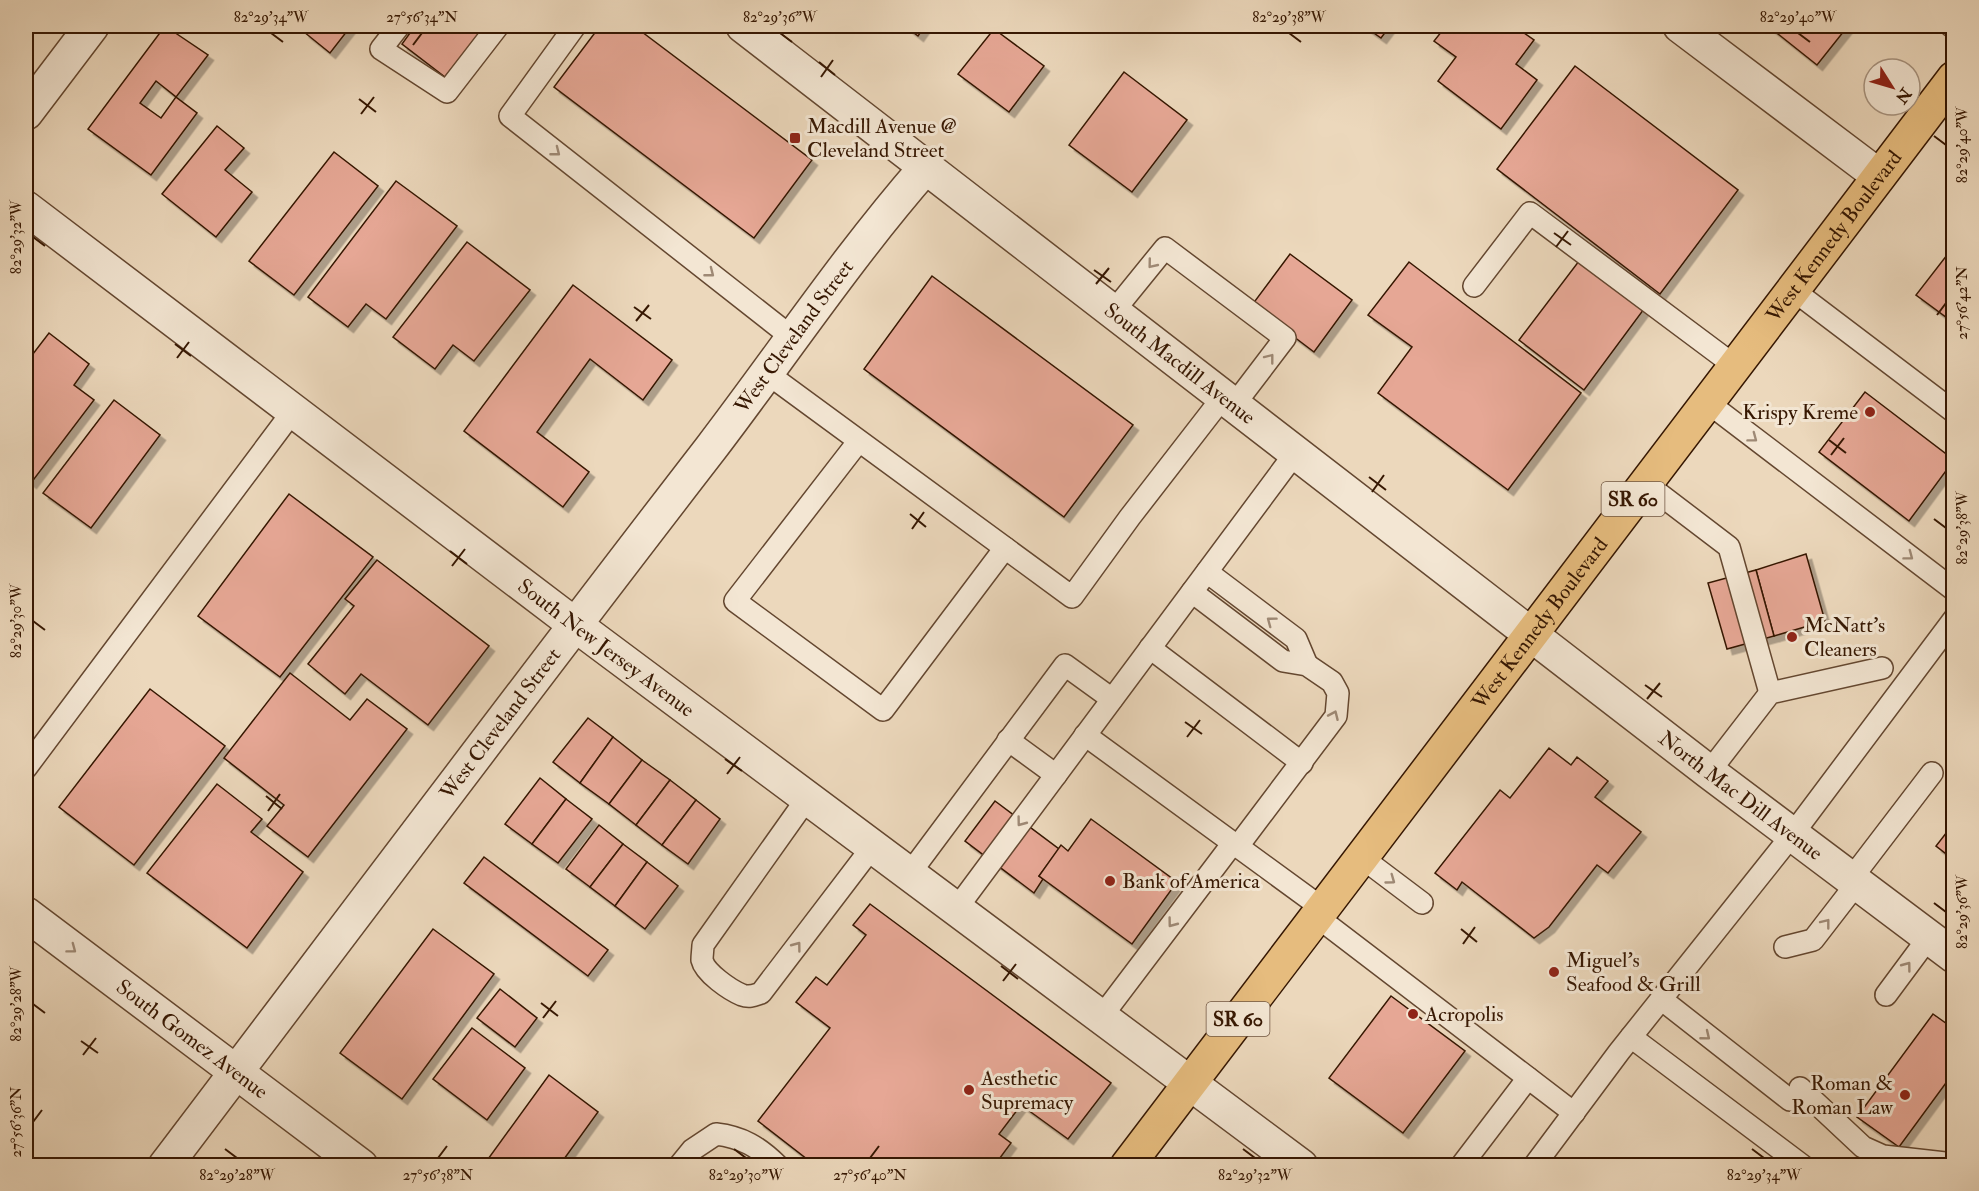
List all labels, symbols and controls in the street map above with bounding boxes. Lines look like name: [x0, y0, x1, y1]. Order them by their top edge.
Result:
text: 82°29'34"W: [234, 8, 309, 27]
text: 27°56'34"N: [386, 8, 458, 27]
text: 82°29'36"W: [743, 8, 818, 27]
text: 82°29'38"W: [1252, 8, 1327, 27]
text: 82°29'40"W: [1760, 8, 1837, 27]
north arrow: [1862, 57, 1922, 117]
text: N: [1890, 83, 1916, 108]
text: 82°29'40"W: [1953, 106, 1972, 183]
place label: Macdill Avenue @ Cleveland Street: [807, 113, 957, 164]
marker: Macdill Avenue @ Cleveland Street: [788, 131, 802, 145]
street label: West Kennedy Boulevard: [1759, 144, 1908, 328]
one-way arrow: [549, 145, 560, 156]
text: 82°29'32"W: [7, 199, 26, 274]
street label: West Cleveland Street: [728, 254, 859, 419]
one-way arrow: [1149, 257, 1160, 268]
one-way arrow: [703, 265, 714, 276]
text: 27°56'42"N: [1953, 266, 1972, 340]
street label: South Macdill Avenue: [1099, 296, 1261, 430]
one-way arrow: [1262, 354, 1273, 365]
place label: Krispy Kreme: [1742, 399, 1858, 426]
marker: Krispy Kreme: [1863, 405, 1877, 419]
one-way arrow: [1747, 430, 1758, 441]
road number: SR 60: [1602, 482, 1664, 516]
text: 82°29'38"W: [1953, 490, 1972, 565]
street label: West Kennedy Boulevard: [1465, 531, 1614, 715]
one-way arrow: [1902, 548, 1913, 559]
street label: South New Jersey Avenue: [512, 573, 700, 723]
text: 82°29'30"W: [7, 583, 26, 658]
place label: McNatt's Cleaners: [1804, 612, 1885, 663]
one-way arrow: [1267, 617, 1278, 628]
marker: McNatt's Cleaners: [1785, 630, 1799, 644]
street label: West Cleveland Street: [433, 642, 567, 806]
one-way arrow: [1327, 710, 1339, 721]
street label: North Mac Dill Avenue: [1653, 725, 1828, 866]
one-way arrow: [1017, 815, 1028, 826]
place label: Bank of America: [1122, 868, 1260, 895]
one-way arrow: [1385, 873, 1396, 884]
marker: Bank of America: [1103, 874, 1117, 888]
text: 82°29'36"W: [1953, 874, 1972, 949]
one-way arrow: [1169, 916, 1180, 927]
one-way arrow: [1818, 919, 1829, 930]
one-way arrow: [66, 941, 77, 952]
one-way arrow: [790, 942, 801, 953]
place label: Miguel's Seafood & Grill: [1566, 947, 1701, 998]
one-way arrow: [1900, 962, 1911, 973]
marker: Miguel's Seafood & Grill: [1547, 965, 1561, 979]
text: 82°29'28"W: [7, 966, 26, 1042]
street label: South Gomez Avenue: [111, 973, 274, 1105]
place label: Acropolis: [1424, 1001, 1503, 1028]
road number: SR 60: [1206, 1002, 1270, 1036]
marker: Acropolis: [1406, 1007, 1420, 1021]
one-way arrow: [1699, 1029, 1710, 1040]
place label: Aesthetic Supremacy: [980, 1065, 1074, 1116]
place label: Roman & Roman Law: [1791, 1070, 1894, 1121]
marker: Aesthetic Supremacy: [962, 1083, 976, 1097]
text: 27°56'36"N: [7, 1086, 26, 1158]
marker: Roman & Roman Law: [1898, 1088, 1912, 1102]
text: 82°29'28"W: [199, 1166, 275, 1185]
text: 27°56'38"N: [403, 1166, 474, 1185]
text: 82°29'30"W: [709, 1166, 784, 1185]
text: 27°56'40"N: [833, 1166, 907, 1185]
text: 82°29'32"W: [1218, 1166, 1293, 1185]
text: 82°29'34"W: [1727, 1166, 1802, 1185]

